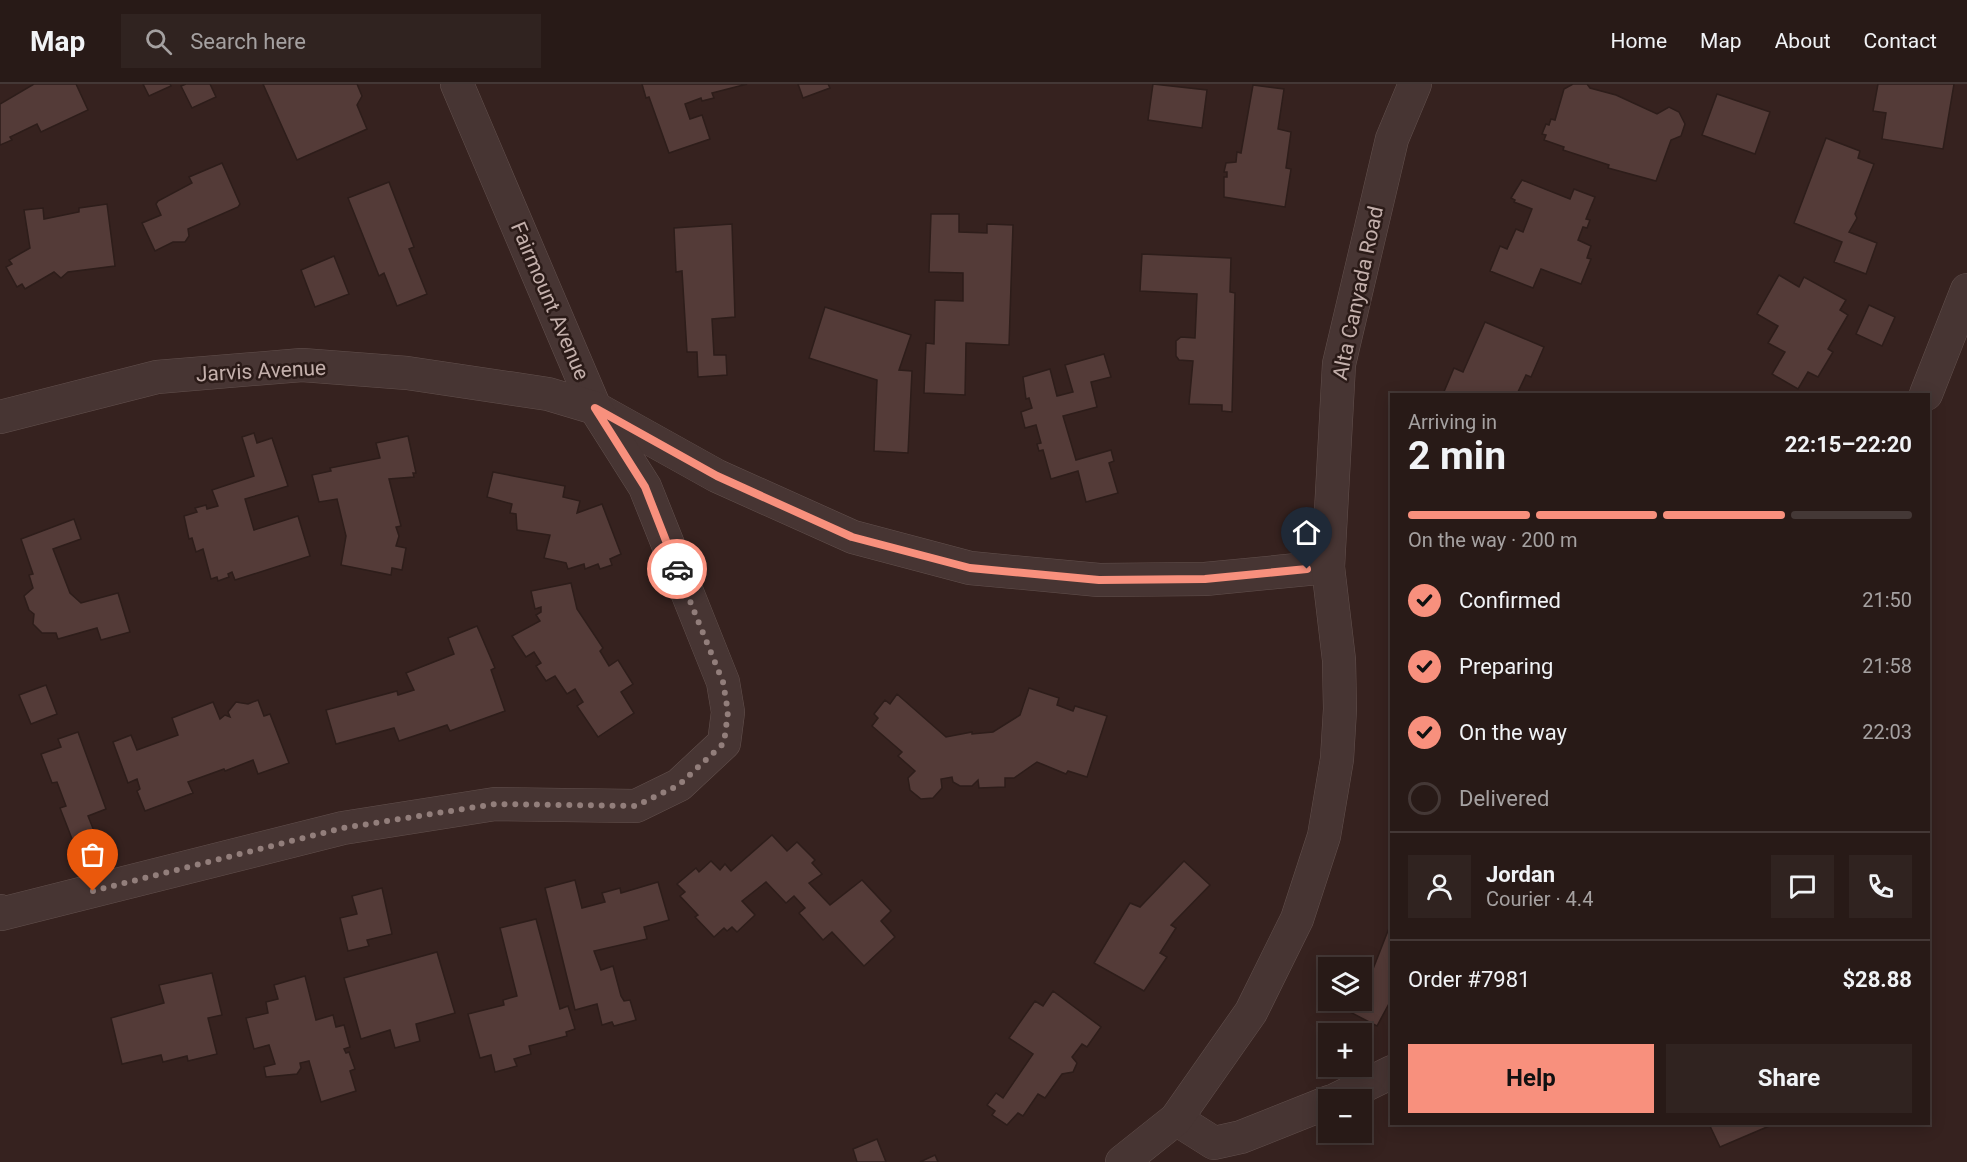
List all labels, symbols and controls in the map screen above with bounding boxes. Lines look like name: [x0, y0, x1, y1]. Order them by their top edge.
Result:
search box: [121, 14, 541, 68]
text: Map: [30, 25, 85, 58]
icon: search: [142, 25, 175, 58]
text: Search here: [190, 29, 306, 54]
text: Home: [1611, 29, 1667, 53]
text: Map: [1700, 29, 1742, 53]
text: About: [1775, 29, 1831, 53]
text: Contact: [1864, 29, 1937, 53]
street label: Alta Canyada Road: [1328, 204, 1388, 382]
street label: Fairmount Avenue: [506, 218, 594, 384]
street label: Jarvis Avenue: [195, 356, 327, 386]
text: Arriving in: [1408, 410, 1497, 434]
text: 22:15–22:20: [1785, 432, 1912, 457]
text: 2 min: [1408, 433, 1506, 479]
pin: [1281, 507, 1332, 569]
icon: home: [1290, 516, 1323, 549]
text: On the way · 200 m: [1408, 528, 1577, 552]
courier: [647, 539, 707, 599]
icon: car: [661, 553, 694, 586]
icon: check: [1408, 584, 1441, 617]
text: Confirmed: [1459, 588, 1561, 613]
text: 21:50: [1862, 588, 1912, 612]
icon: check: [1408, 650, 1441, 683]
text: Preparing: [1459, 654, 1553, 679]
text: 21:58: [1862, 654, 1912, 678]
icon: check: [1408, 716, 1441, 749]
text: On the way: [1459, 720, 1567, 745]
text: 22:03: [1862, 720, 1912, 744]
text: Delivered: [1459, 786, 1549, 811]
pin: [67, 829, 118, 891]
icon: bag: [76, 838, 109, 871]
button: person: [1408, 855, 1471, 918]
button: chat: [1771, 855, 1834, 918]
button: phone: [1849, 855, 1912, 918]
text: Jordan: [1486, 862, 1555, 887]
text: Courier · 4.4: [1486, 887, 1593, 911]
map controls: [1318, 957, 1372, 1143]
button: layers: [1318, 957, 1372, 1011]
text: Order #7981: [1408, 967, 1530, 992]
text: $28.88: [1843, 967, 1912, 992]
button: +: [1318, 1023, 1372, 1077]
button: Help: [1408, 1044, 1654, 1113]
button: Share: [1666, 1044, 1912, 1113]
button: −: [1318, 1089, 1372, 1143]

